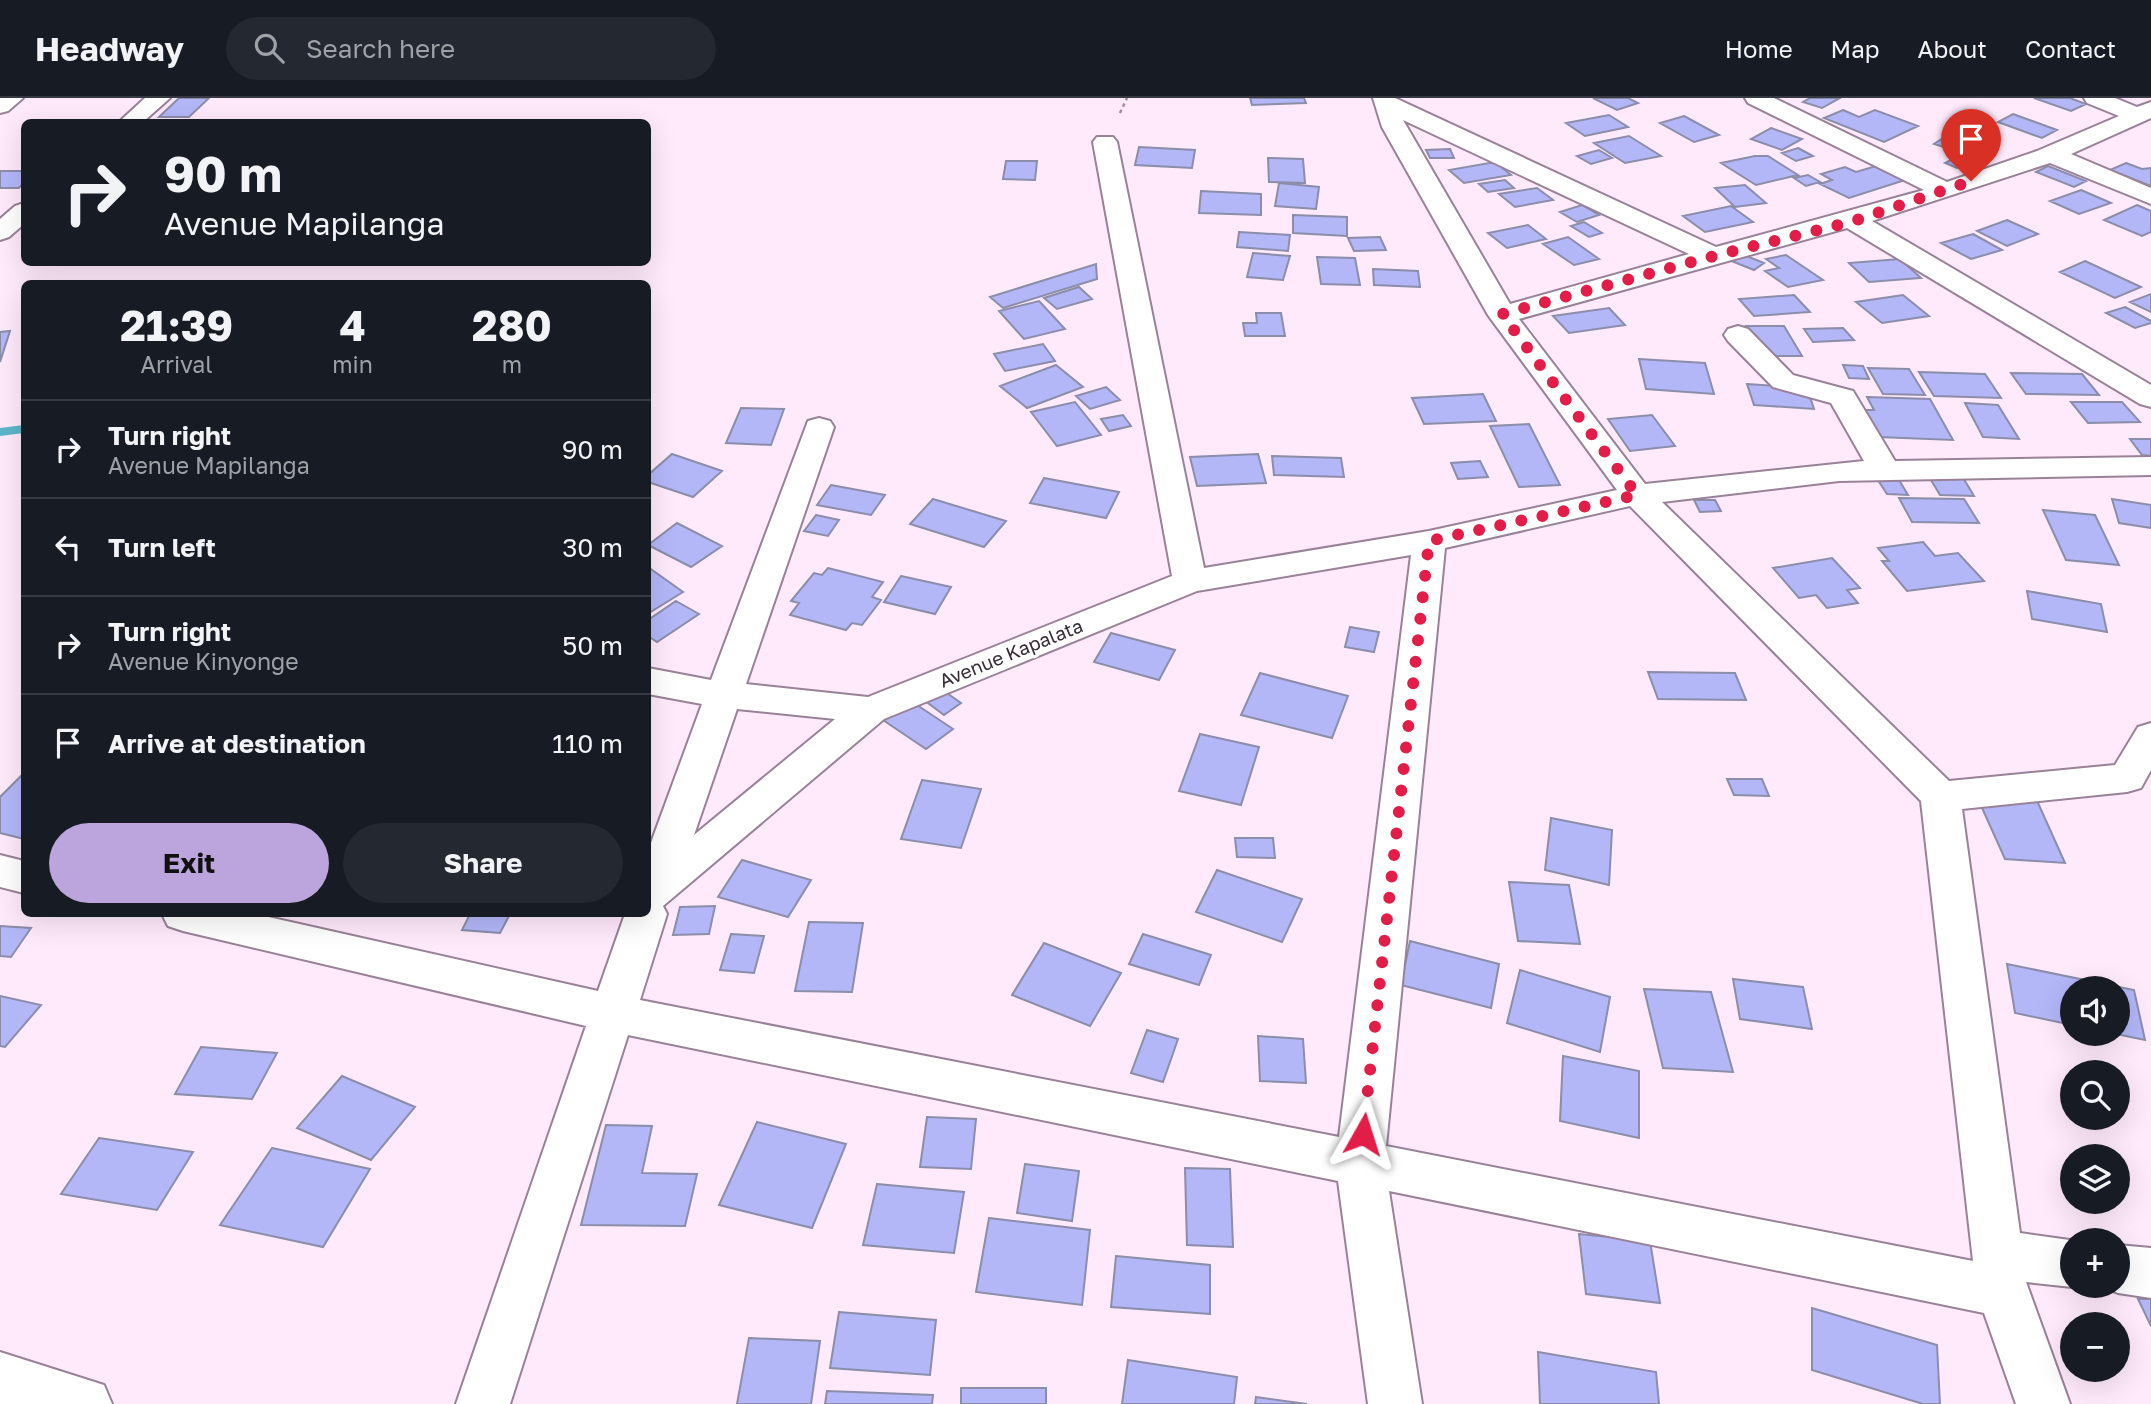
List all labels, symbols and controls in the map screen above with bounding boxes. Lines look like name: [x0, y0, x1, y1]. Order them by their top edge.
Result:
search box: [226, 17, 716, 80]
text: Headway: [35, 29, 184, 68]
icon: search: [250, 29, 288, 67]
text: Search here: [306, 33, 455, 64]
text: Home: [1725, 34, 1793, 63]
text: Map: [1831, 34, 1880, 63]
text: About: [1918, 34, 1987, 63]
text: Contact: [2025, 34, 2116, 63]
pin: [1941, 109, 2001, 181]
icon: arrive: [1952, 120, 1990, 158]
text: 90 m: [164, 144, 282, 203]
icon: right: [49, 147, 140, 238]
text: Avenue Mapilanga: [164, 204, 445, 242]
text: 21:39: [120, 300, 233, 350]
text: 4: [339, 300, 366, 350]
text: 280: [472, 300, 552, 350]
text: Arrival: [141, 350, 213, 378]
text: min: [332, 350, 373, 378]
text: m: [502, 350, 522, 378]
text: Turn right: [108, 420, 231, 451]
icon: right: [49, 430, 87, 468]
text: 90 m: [562, 434, 623, 465]
text: Avenue Mapilanga: [108, 451, 310, 479]
icon: left: [49, 528, 87, 566]
text: Turn left: [108, 532, 216, 563]
text: 30 m: [562, 532, 623, 563]
street label: Avenue Kapalata: [936, 613, 1086, 692]
text: Turn right: [108, 616, 231, 647]
icon: right: [49, 626, 87, 664]
text: 50 m: [562, 630, 623, 661]
text: Avenue Kinyonge: [108, 647, 299, 675]
icon: arrive: [49, 724, 87, 762]
text: Arrive at destination: [108, 728, 366, 759]
text: 110 m: [552, 728, 623, 759]
button: Exit: [49, 823, 329, 903]
button: Share: [343, 823, 623, 903]
map controls: [2060, 976, 2130, 1382]
button: sound: [2060, 976, 2130, 1046]
button: search: [2060, 1060, 2130, 1130]
position arrow: [1326, 1097, 1400, 1171]
button: layers: [2060, 1144, 2130, 1214]
button: +: [2060, 1228, 2130, 1298]
button: −: [2060, 1312, 2130, 1382]

